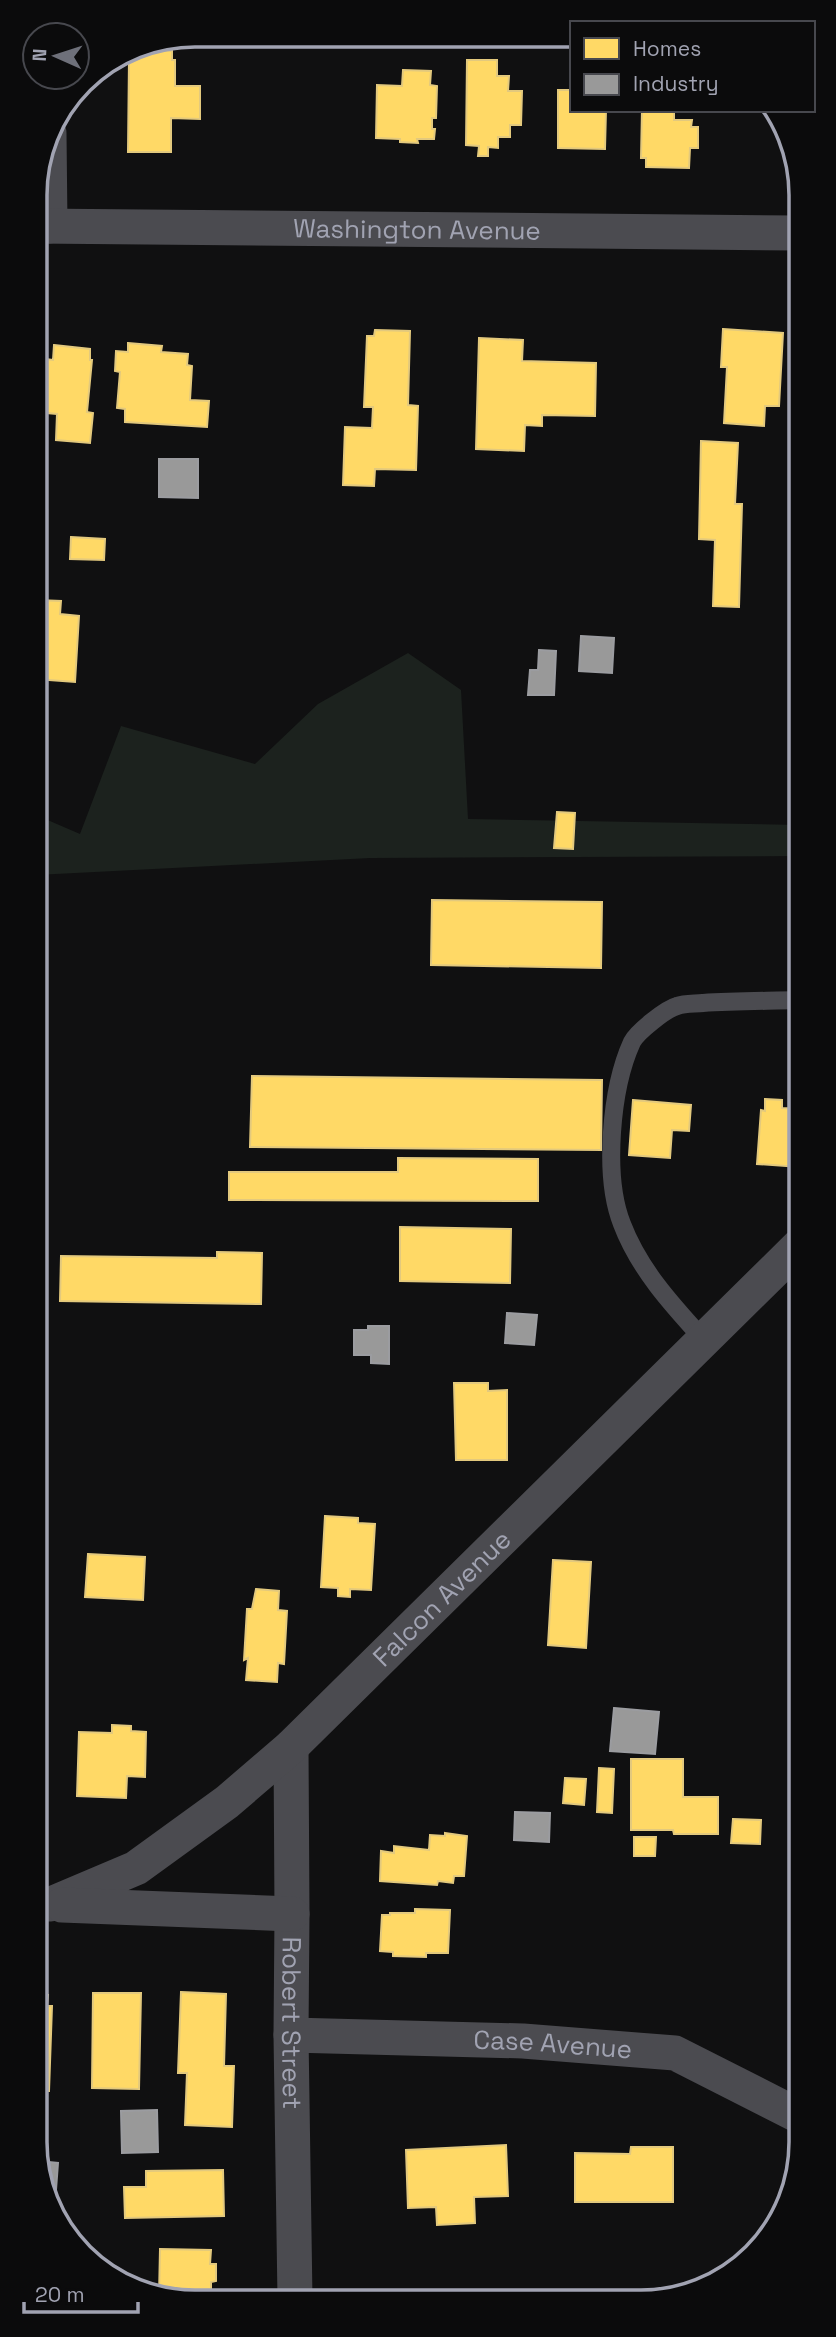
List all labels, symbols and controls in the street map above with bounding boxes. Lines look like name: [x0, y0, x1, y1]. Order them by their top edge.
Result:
north arrow: [21, 21, 91, 91]
legend: [570, 21, 815, 112]
text: Homes: [633, 35, 701, 62]
text: N: [27, 48, 52, 62]
text: Industry: [633, 70, 719, 97]
street label: Washington Avenue: [293, 211, 541, 248]
street label: Falcon Avenue: [365, 1523, 518, 1674]
street label: Robert Street: [274, 1937, 309, 2110]
street label: Case Avenue: [473, 2023, 633, 2067]
scale bar: [24, 2270, 138, 2314]
text: 20 m: [35, 2281, 85, 2308]

